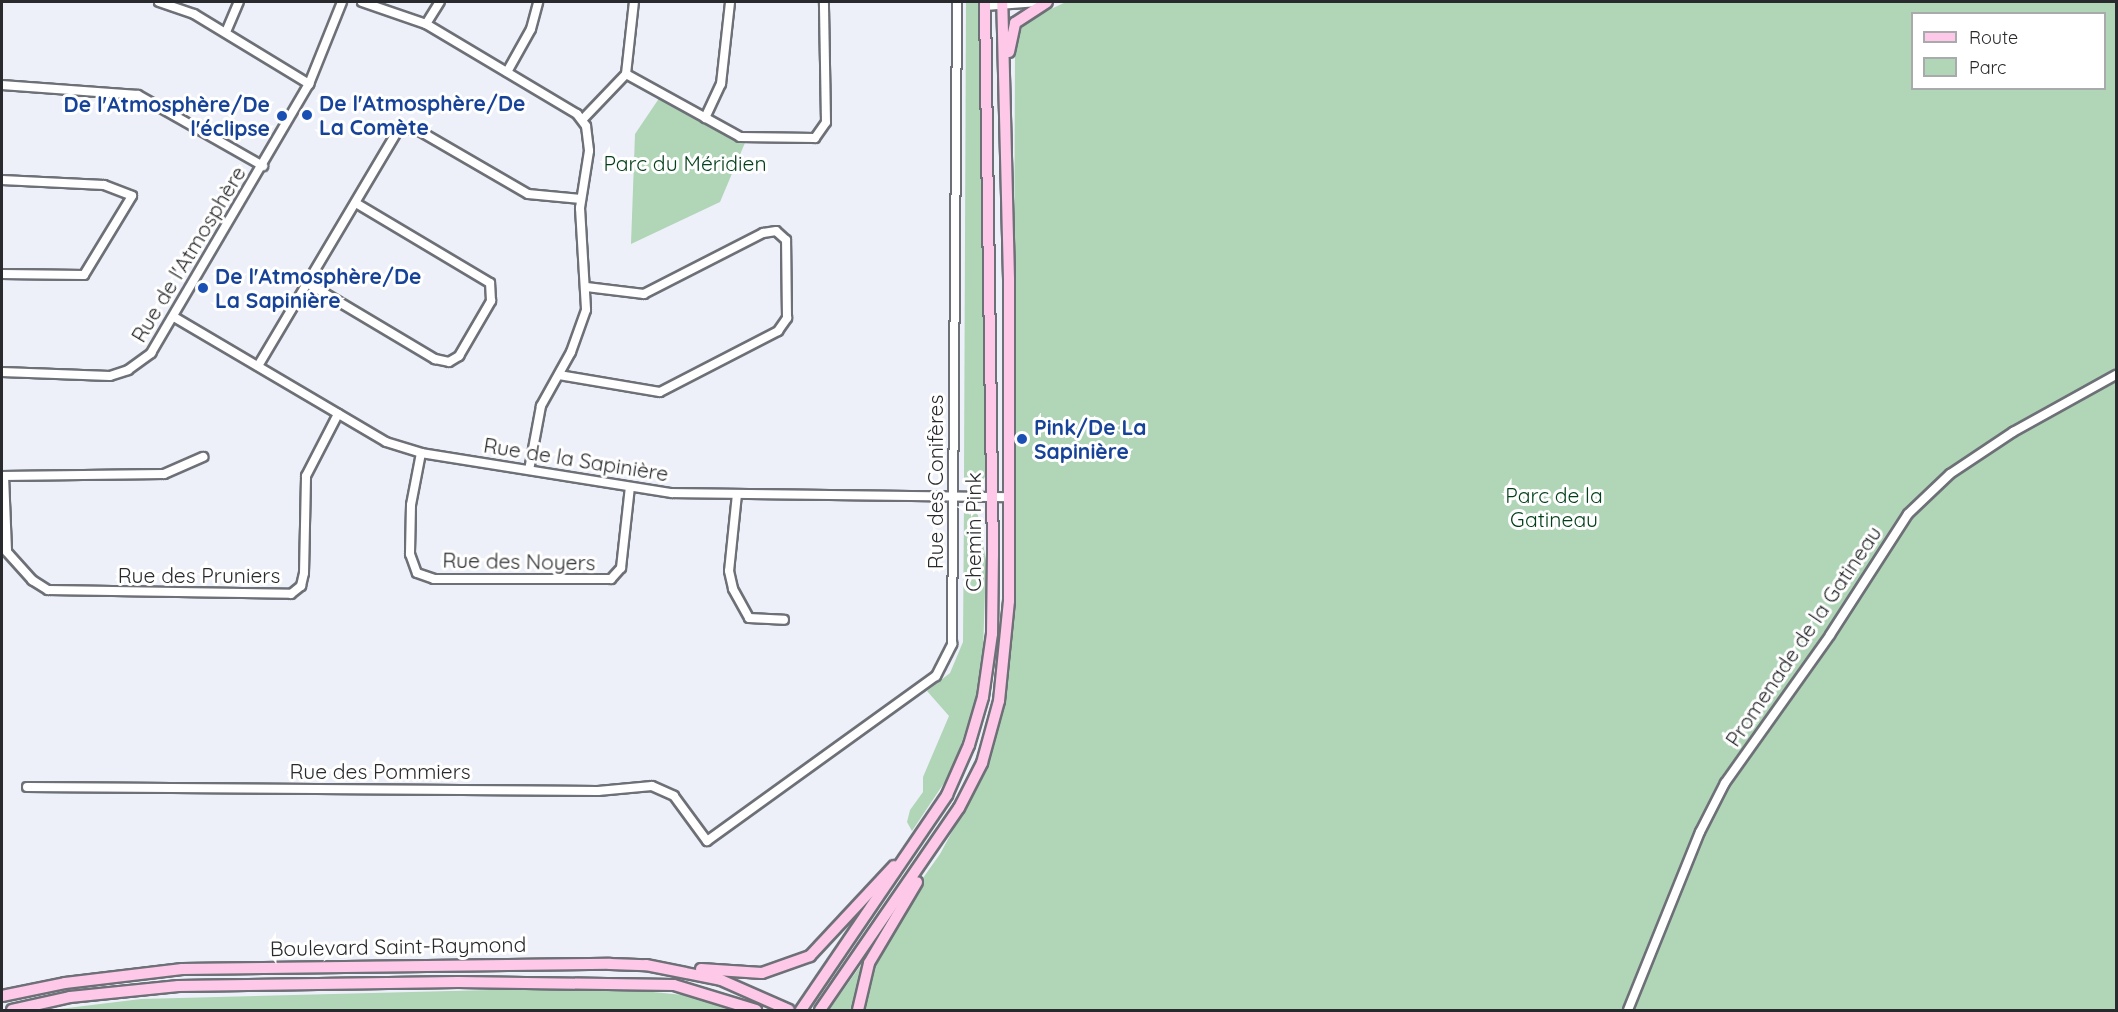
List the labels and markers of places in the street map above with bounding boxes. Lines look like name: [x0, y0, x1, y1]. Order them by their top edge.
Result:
place label: De l'Atmosphère/De La Comète: [319, 90, 525, 140]
place label: De l'Atmosphère/De l'éclipse: [64, 91, 270, 141]
marker: De l'Atmosphère/De La Comète: [300, 108, 314, 122]
marker: De l'Atmosphère/De l'éclipse: [275, 109, 289, 123]
place label: De l'Atmosphère/De La Sapinière: [215, 263, 421, 313]
marker: De l'Atmosphère/De La Sapinière: [196, 281, 210, 295]
place label: Pink/De La Sapinière: [1034, 414, 1146, 464]
marker: Pink/De La Sapinière: [1015, 432, 1029, 446]

